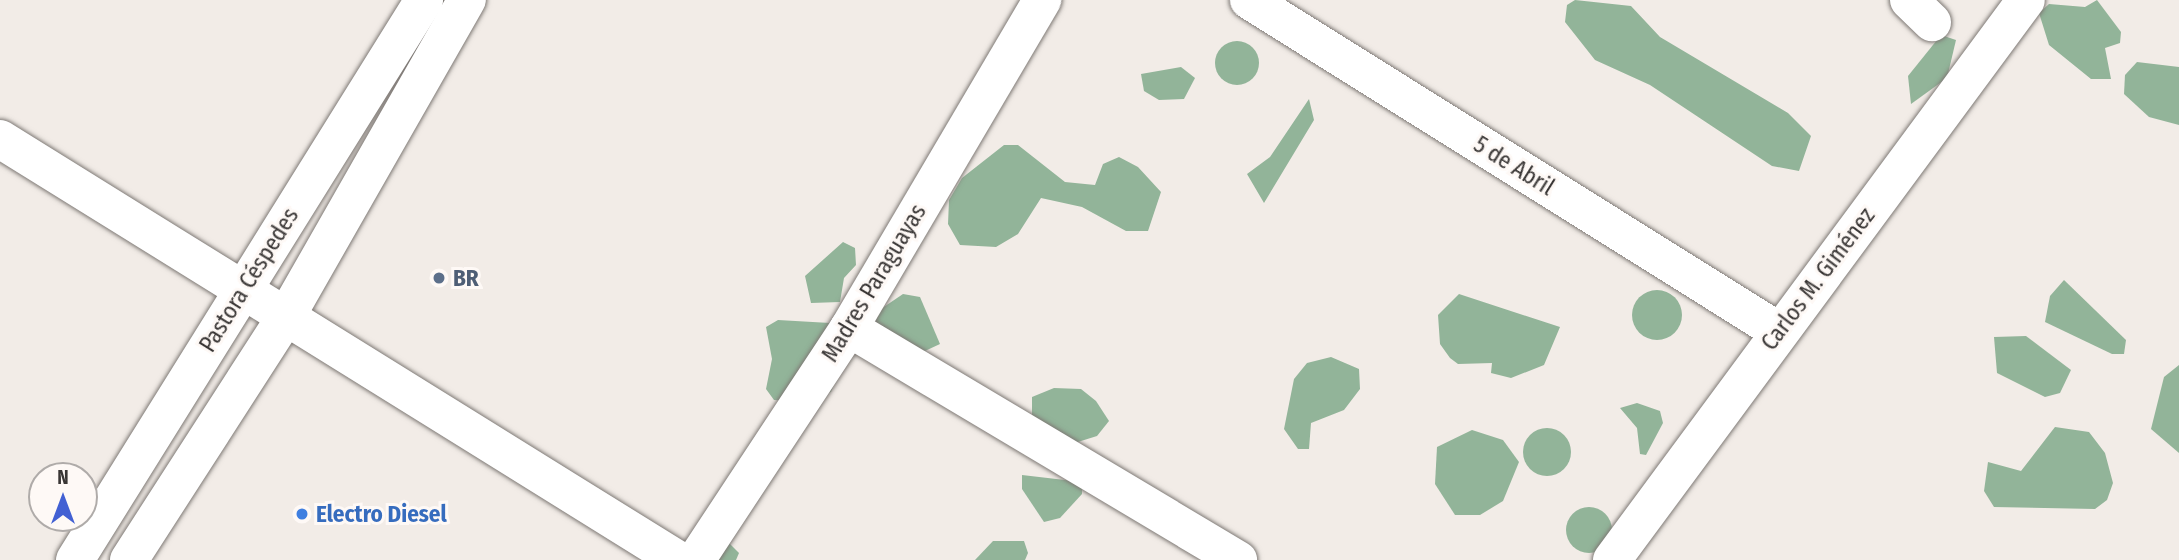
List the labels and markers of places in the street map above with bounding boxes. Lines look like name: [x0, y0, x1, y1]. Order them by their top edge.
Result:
place label: BR: [453, 264, 479, 292]
marker: BR: [431, 270, 447, 286]
place label: Electro Diesel: [316, 500, 447, 528]
marker: Electro Diesel: [294, 506, 310, 522]

